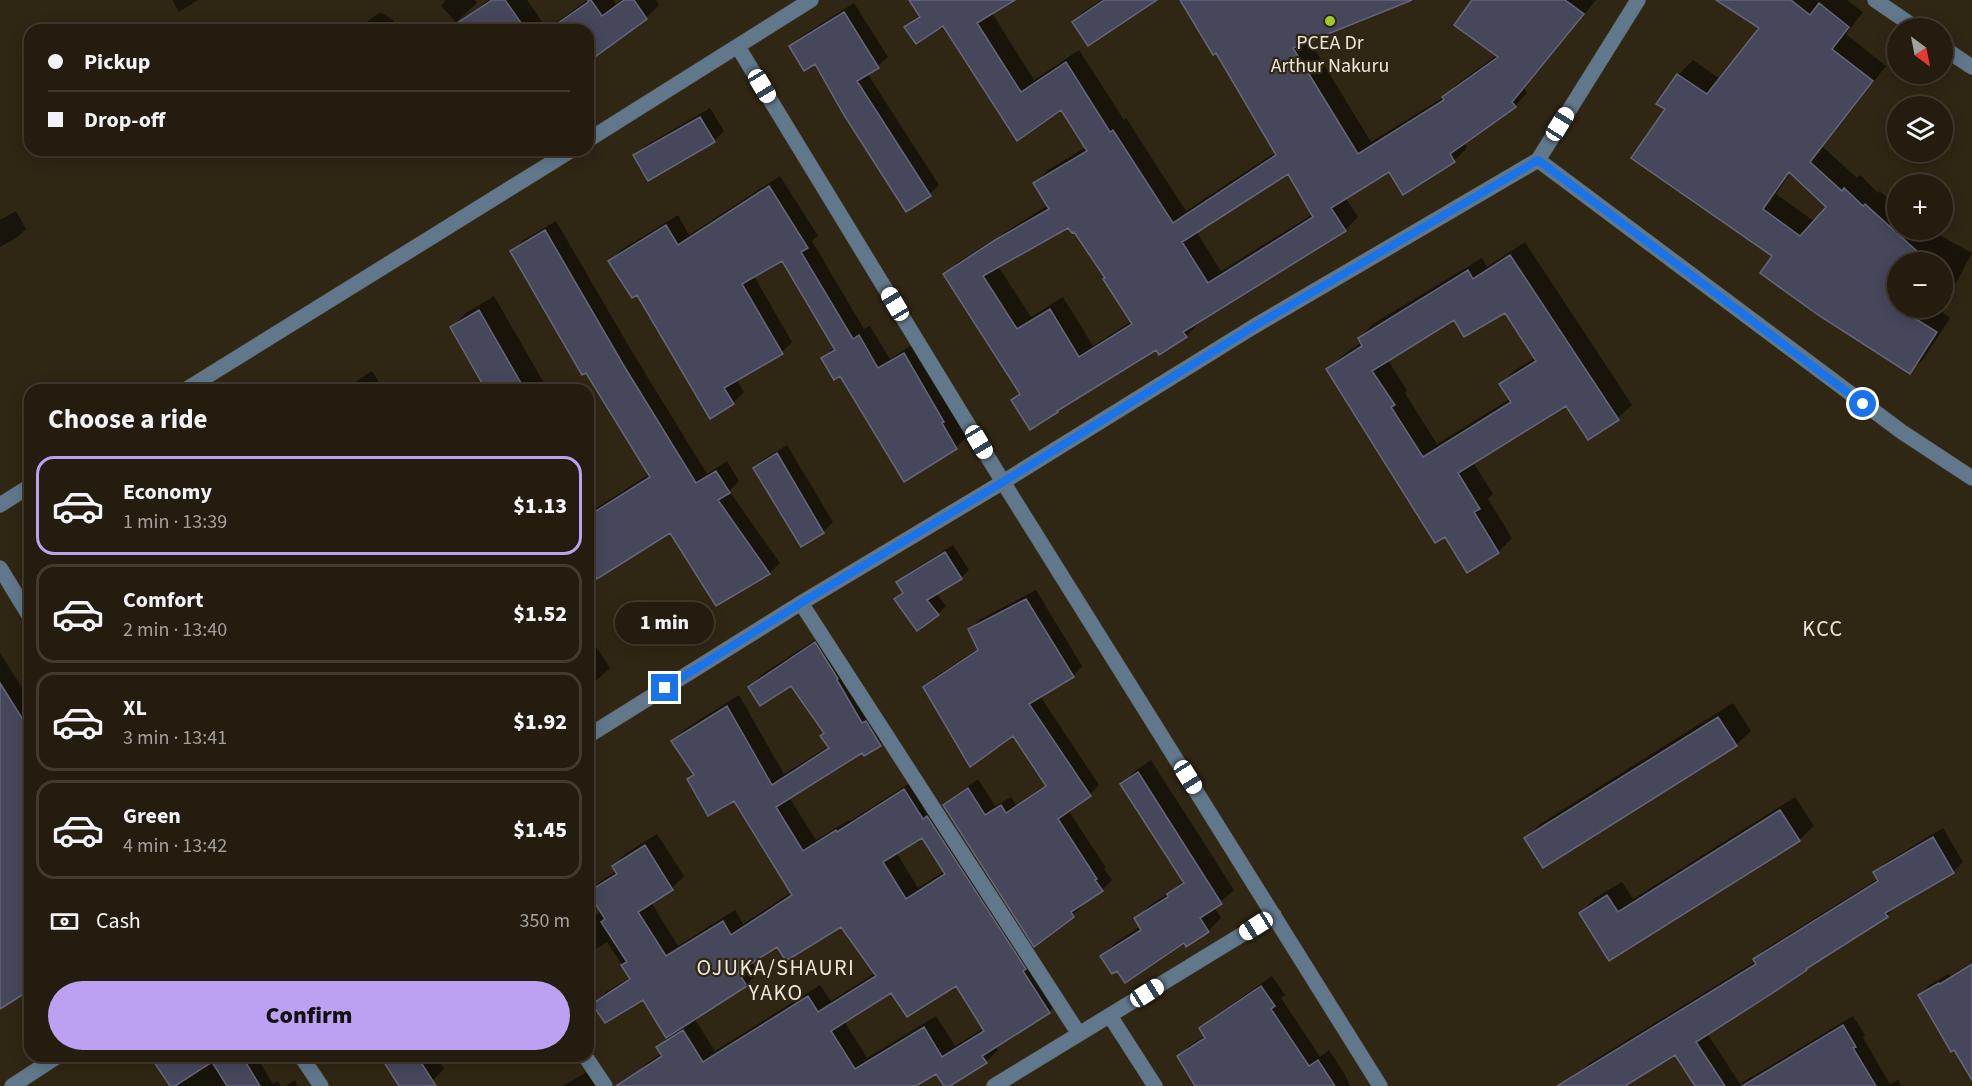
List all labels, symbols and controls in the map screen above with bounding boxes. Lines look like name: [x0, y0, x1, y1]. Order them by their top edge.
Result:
marker: PCEA Dr Arthur Nakuru: [1323, 14, 1337, 28]
north arrow: [1887, 18, 1953, 84]
map controls: [1887, 18, 1953, 318]
place label: PCEA Dr Arthur Nakuru: [1271, 29, 1389, 80]
text: Pickup: [84, 46, 150, 78]
car: [745, 66, 779, 106]
button: layers: [1887, 96, 1953, 162]
text: Drop-off: [84, 104, 165, 136]
car: [1543, 104, 1577, 144]
button: +: [1887, 174, 1953, 240]
button: −: [1887, 252, 1953, 318]
car: [878, 284, 912, 324]
route start: [1849, 390, 1876, 417]
text: Choose a ride: [48, 400, 208, 439]
car: [962, 422, 996, 462]
text: Economy: [123, 476, 212, 508]
icon: car: [51, 479, 105, 533]
text: $1.13: [513, 490, 567, 522]
text: 1 min · 13:39: [123, 508, 227, 536]
text: Comfort: [123, 584, 204, 616]
icon: car: [51, 587, 105, 641]
text: $1.52: [513, 598, 567, 630]
callout: 1 min: [616, 601, 714, 643]
text: 1 min: [640, 609, 689, 637]
district label: KCC: [1802, 613, 1844, 645]
text: 2 min · 13:40: [123, 616, 227, 644]
route end: [651, 674, 678, 701]
text: XL: [123, 692, 147, 724]
icon: car: [51, 695, 105, 749]
text: $1.92: [513, 706, 567, 738]
text: 3 min · 13:41: [123, 724, 227, 752]
car: [1171, 757, 1205, 797]
text: Green: [123, 800, 181, 832]
icon: car: [51, 803, 105, 857]
text: $1.45: [513, 814, 567, 846]
text: 4 min · 13:42: [123, 832, 227, 860]
icon: cash: [48, 905, 81, 938]
text: Cash: [96, 905, 141, 937]
text: 350 m: [520, 907, 570, 935]
car: [1236, 909, 1276, 943]
district label: OJUKA/SHAURI YAKO: [697, 952, 855, 1009]
car: [1127, 976, 1167, 1010]
button: Confirm: [48, 981, 570, 1050]

